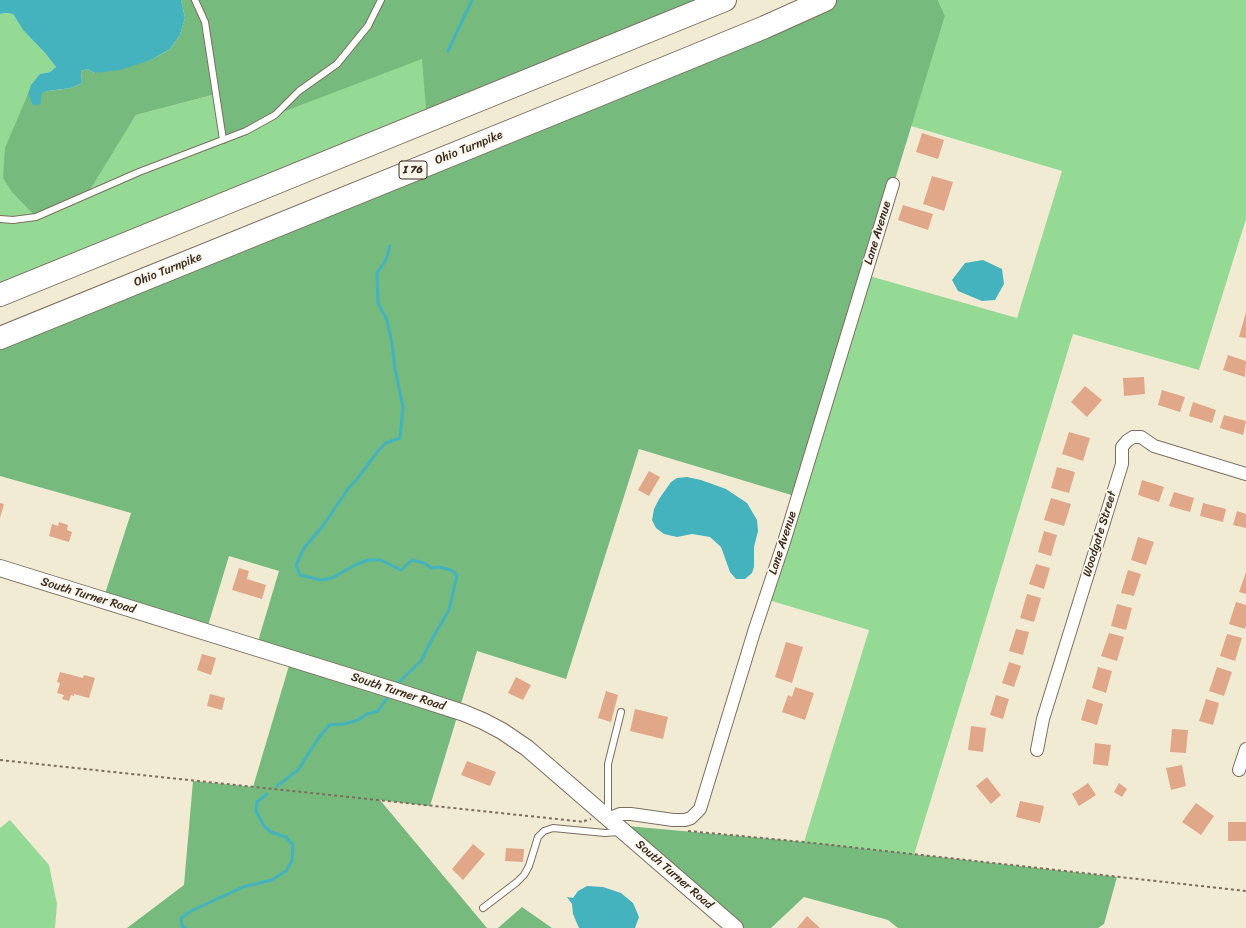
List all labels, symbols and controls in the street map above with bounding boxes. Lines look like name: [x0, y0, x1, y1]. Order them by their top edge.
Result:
street label: Ohio Turnpike: [433, 128, 505, 168]
road number: I 76: [399, 161, 427, 179]
street label: Lane Avenue: [862, 200, 894, 266]
street label: Ohio Turnpike: [132, 250, 204, 290]
street label: Woodgate Street: [1080, 489, 1120, 579]
street label: Lane Avenue: [766, 510, 800, 576]
street label: South Turner Road: [39, 575, 137, 617]
street label: South Turner Road: [349, 670, 447, 714]
street label: South Turner Road: [632, 837, 716, 913]

